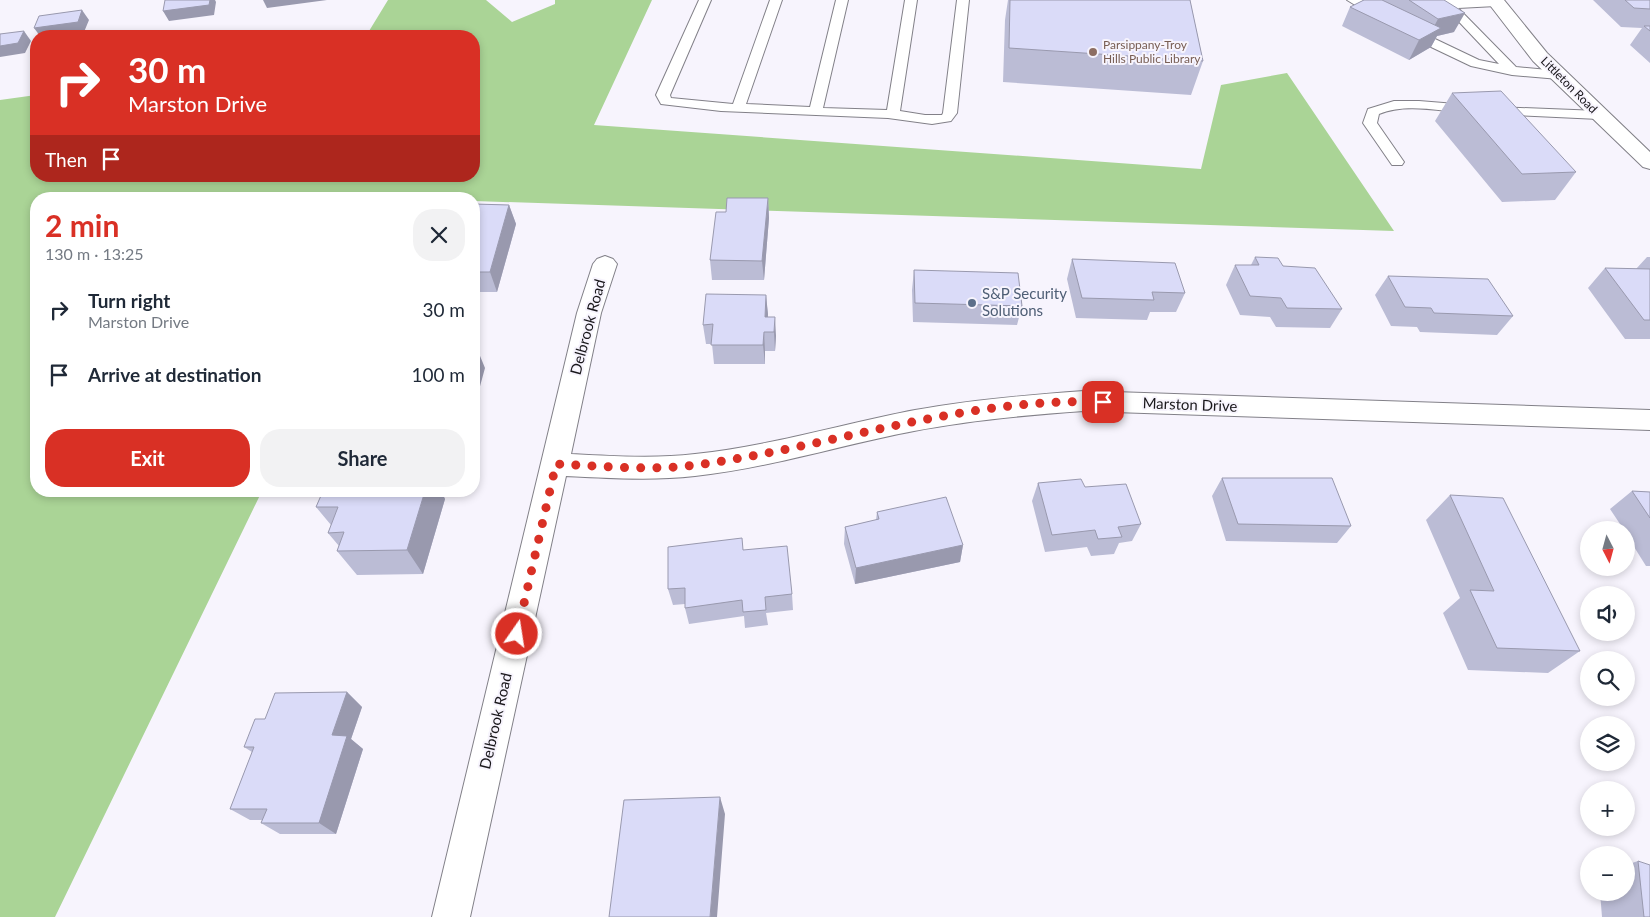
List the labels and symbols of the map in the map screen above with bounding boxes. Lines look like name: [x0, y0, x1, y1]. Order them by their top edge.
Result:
place label: Parsippany-Troy Hills Public Library: [1103, 37, 1201, 66]
marker: Parsippany-Troy Hills Public Library: [1087, 46, 1099, 58]
street label: Littleton Road: [1538, 53, 1601, 116]
street label: Delbrook Road: [566, 277, 608, 376]
place label: S&P Security Solutions: [982, 284, 1067, 319]
marker: S&P Security Solutions: [966, 297, 978, 309]
pin: [1082, 381, 1124, 423]
street label: Marston Drive: [1142, 393, 1238, 415]
north arrow: [1580, 521, 1635, 576]
position arrow: [490, 607, 542, 659]
street label: Delbrook Road: [475, 671, 515, 771]

